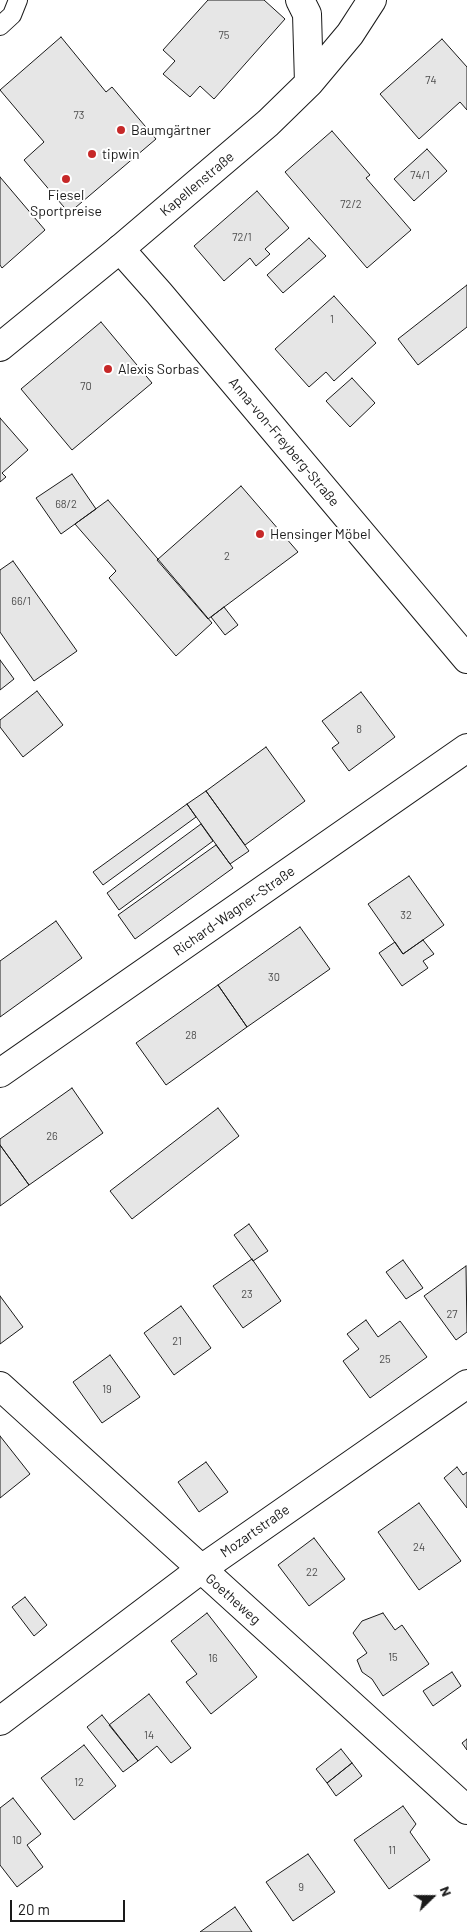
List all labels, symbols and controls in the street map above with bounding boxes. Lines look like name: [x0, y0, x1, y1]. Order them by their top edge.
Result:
house number: 75: [219, 28, 229, 42]
house number: 74: [425, 73, 437, 87]
house number: 73: [74, 108, 84, 122]
place label: Baumgärtner: [131, 122, 211, 138]
marker: Baumgärtner: [115, 124, 127, 136]
place label: tipwin: [102, 146, 139, 162]
marker: tipwin: [86, 148, 98, 160]
street label: Kapellenstraße: [157, 148, 237, 220]
house number: 74/1: [410, 168, 430, 182]
marker: Fiesel Sportpreise: [60, 173, 72, 185]
place label: Fiesel Sportpreise: [30, 187, 102, 220]
house number: 72/2: [340, 197, 362, 211]
house number: 72/1: [232, 230, 252, 244]
house number: 1: [330, 312, 334, 326]
place label: Alexis Sorbas: [118, 361, 199, 377]
marker: Alexis Sorbas: [102, 363, 114, 375]
street label: Anna-von-Freyberg-Straße: [225, 374, 343, 510]
house number: 70: [80, 379, 92, 393]
house number: 68/2: [55, 497, 77, 511]
place label: Hensinger Möbel: [270, 526, 371, 542]
marker: Hensinger Möbel: [254, 528, 266, 540]
house number: 2: [224, 549, 230, 563]
house number: 66/1: [11, 594, 31, 608]
house number: 8: [356, 722, 362, 736]
street label: Richard-Wagner-Straße: [170, 863, 298, 959]
house number: 32: [400, 908, 412, 922]
house number: 30: [268, 970, 280, 984]
house number: 28: [185, 1028, 197, 1042]
house number: 26: [46, 1129, 58, 1143]
house number: 23: [241, 1287, 253, 1301]
house number: 27: [446, 1307, 458, 1321]
house number: 21: [172, 1334, 182, 1348]
house number: 25: [379, 1352, 391, 1366]
house number: 19: [102, 1382, 112, 1396]
street label: Mozartstraße: [217, 1501, 293, 1561]
house number: 24: [413, 1540, 425, 1554]
house number: 22: [306, 1565, 318, 1579]
street label: Goetheweg: [202, 1570, 264, 1628]
house number: 15: [388, 1650, 398, 1664]
house number: 16: [208, 1651, 218, 1665]
house number: 14: [144, 1728, 154, 1742]
house number: 12: [74, 1775, 84, 1789]
house number: 10: [12, 1833, 22, 1847]
house number: 11: [388, 1843, 396, 1857]
north arrow: [407, 1872, 457, 1922]
house number: 9: [298, 1880, 304, 1894]
text: N: [437, 1884, 456, 1899]
scale bar: [12, 1890, 128, 1922]
text: 20 m: [18, 1900, 50, 1918]

